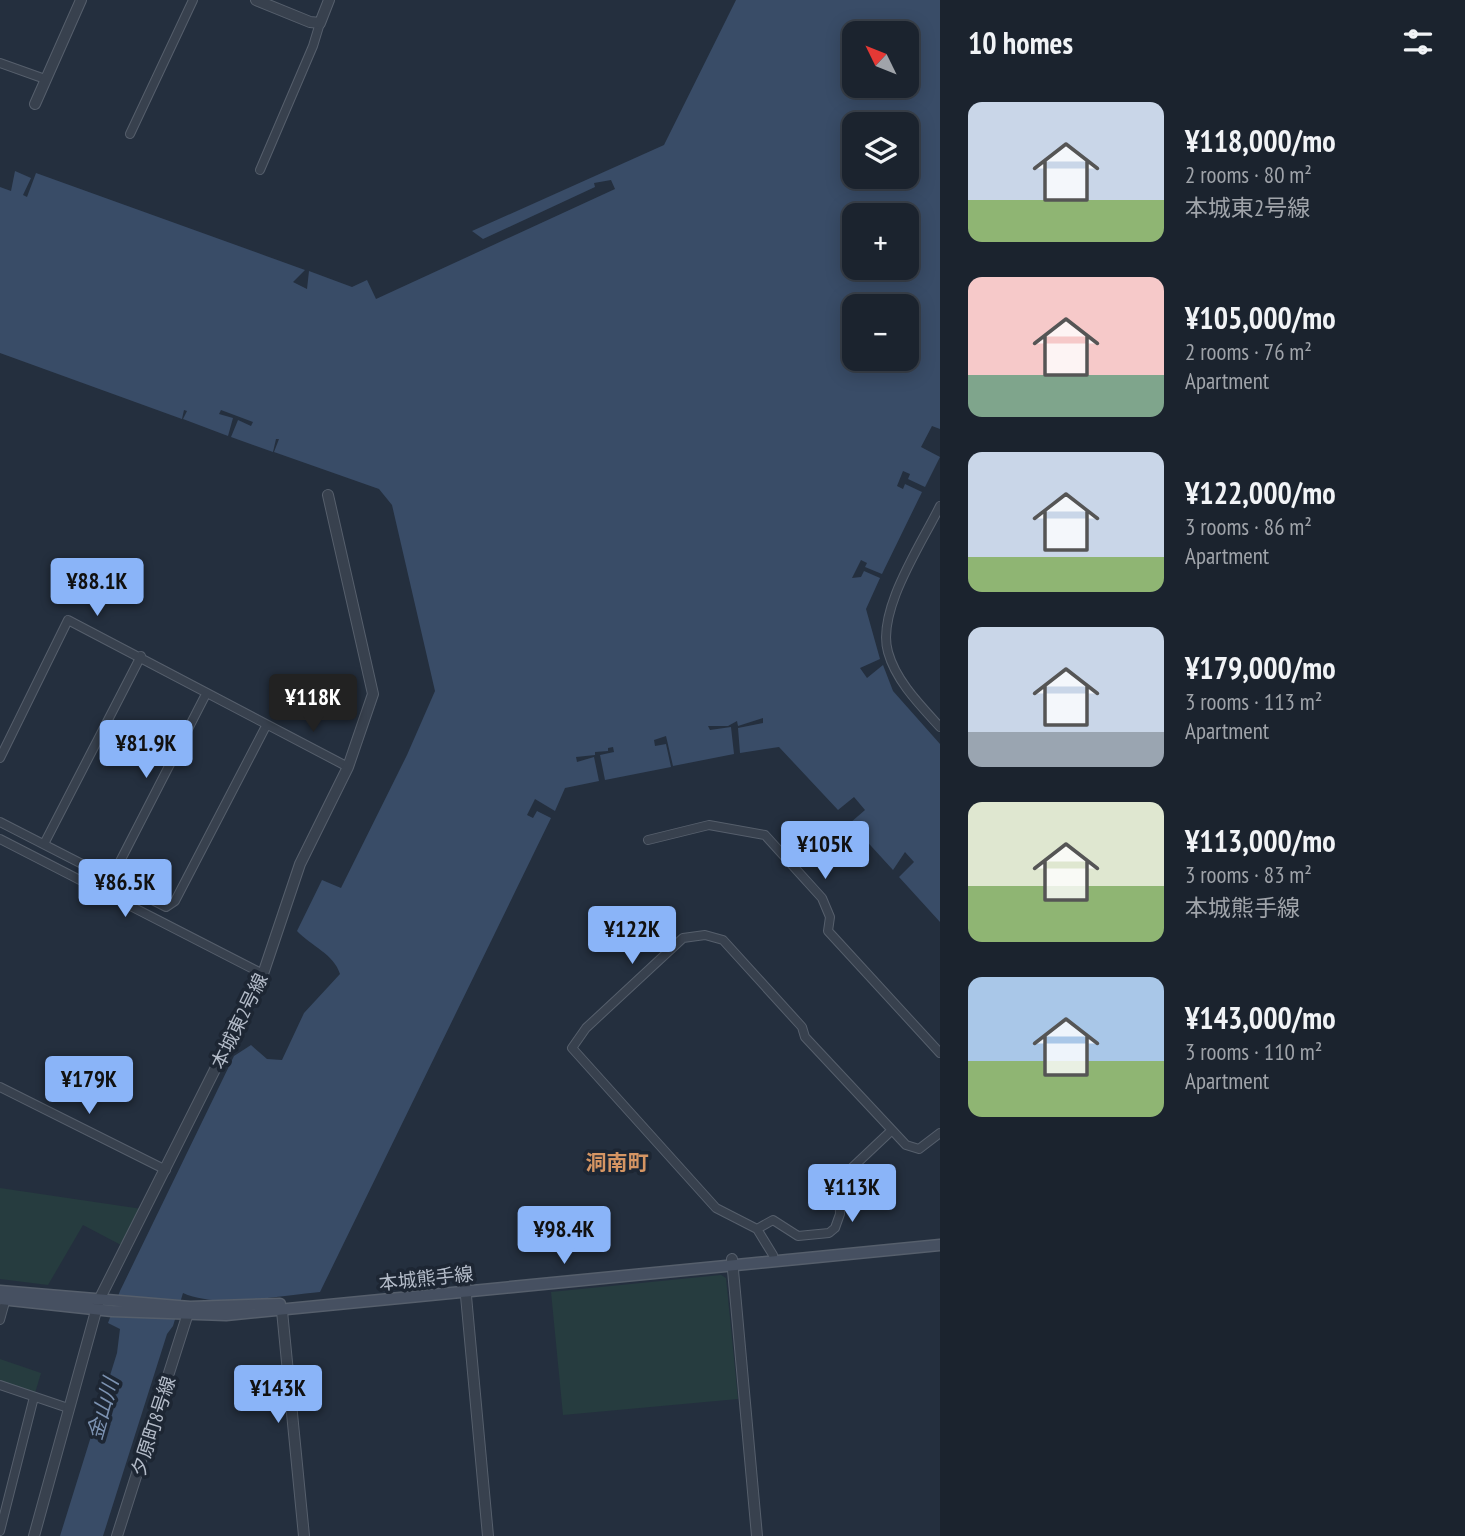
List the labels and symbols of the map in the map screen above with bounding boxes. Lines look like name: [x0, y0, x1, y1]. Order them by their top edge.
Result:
north arrow: [842, 21, 919, 98]
pin: ¥88.1K: [40, 558, 154, 618]
pin: ¥118K: [264, 674, 362, 734]
pin: ¥81.9K: [89, 720, 203, 780]
pin: ¥105K: [776, 822, 874, 881]
pin: ¥86.5K: [68, 860, 182, 919]
pin: ¥122K: [583, 906, 681, 966]
street label: 本城東2号線: [206, 969, 272, 1073]
pin: ¥179K: [40, 1056, 138, 1116]
district label: 洞南町: [586, 1149, 649, 1176]
pin: ¥113K: [803, 1164, 901, 1224]
pin: ¥98.4K: [507, 1206, 621, 1266]
street label: 本城熊手線: [377, 1261, 475, 1295]
pin: ¥143K: [229, 1366, 327, 1425]
water label: 金山川: [81, 1373, 125, 1443]
street label: 夕原町8号線: [126, 1373, 180, 1479]

